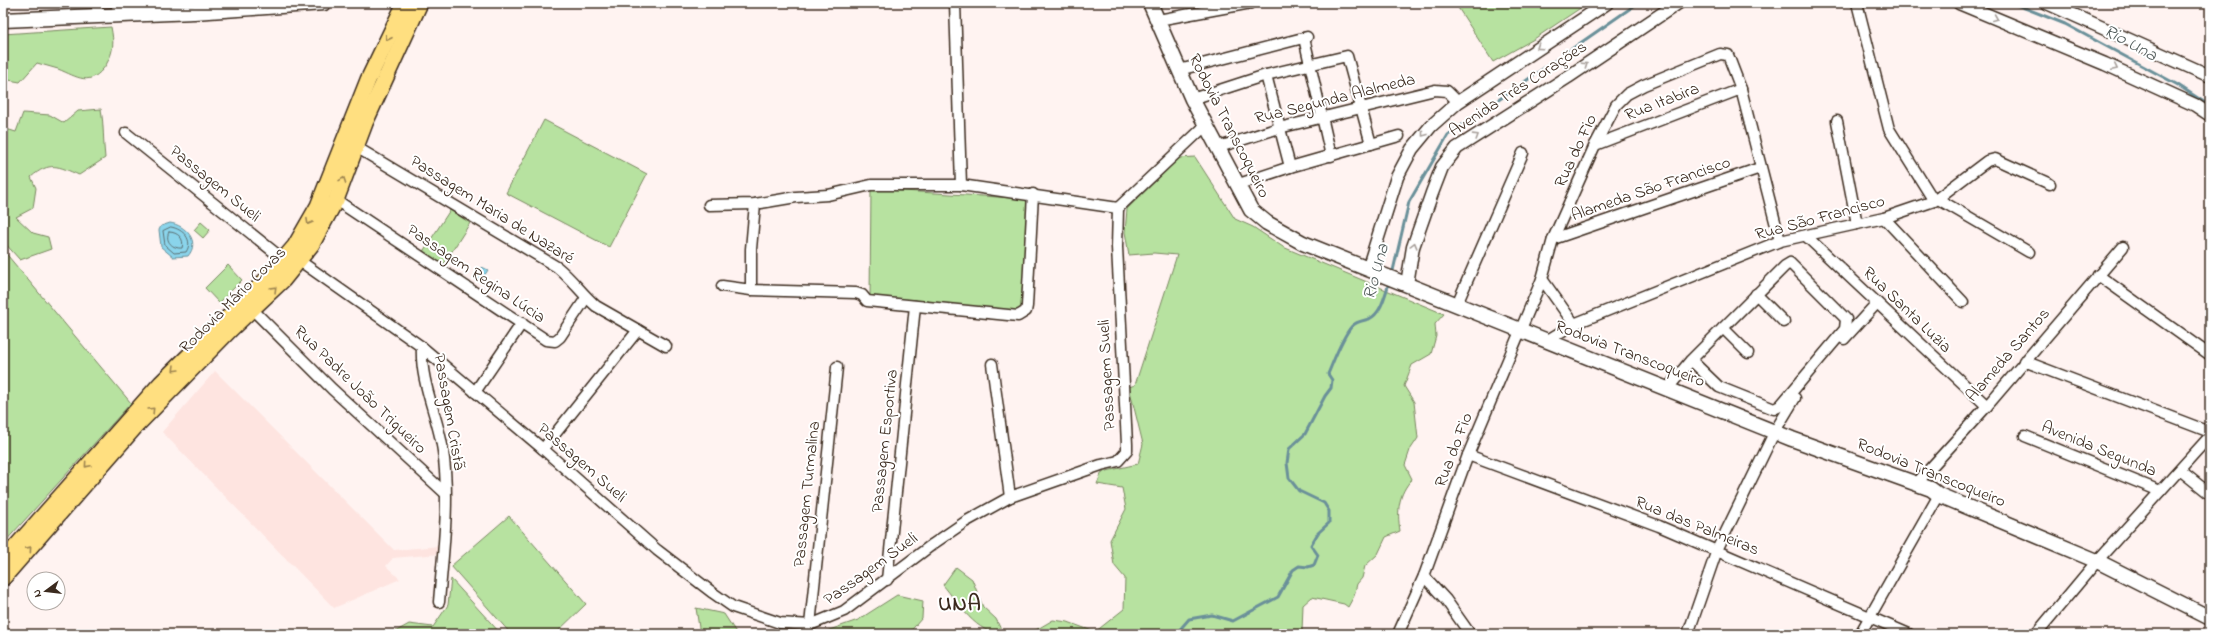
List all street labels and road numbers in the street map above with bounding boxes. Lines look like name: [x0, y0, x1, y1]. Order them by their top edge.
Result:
street label: Avenida Três Corações: [1444, 35, 1592, 143]
street label: Rodovia Transcoqueiro: [1182, 50, 1276, 203]
street label: Rua Segunda Alalmeda: [1252, 67, 1418, 133]
street label: Rua Itabira: [1621, 76, 1703, 128]
street label: Rua do Fio: [1548, 110, 1604, 192]
street label: Passagem Sueli: [163, 139, 266, 230]
street label: Passagem Maria de Nazaré: [404, 149, 579, 273]
street label: Alameda São Francisco: [1568, 150, 1734, 228]
street label: Rua São Francisco: [1752, 189, 1888, 247]
street label: Passagem Regina Lúcia: [401, 218, 550, 331]
street label: Rodovia Mário Covas: [174, 241, 292, 359]
street label: Rua Santa Luzia: [1857, 261, 1957, 359]
street label: Alameda Santos: [1960, 302, 2056, 408]
street label: Rodovia Transcoqueiro: [1551, 314, 1709, 394]
street label: Passagem Sueli: [1092, 319, 1124, 431]
street label: Rua Padre João Trigueiro: [287, 320, 432, 462]
street label: Passagem Cristã: [424, 352, 472, 473]
street label: Passagem Esportiva: [865, 368, 907, 514]
street label: Rua do Fio: [1428, 409, 1480, 491]
street label: Avenida Segunda: [2037, 414, 2161, 485]
street label: Passagem Sueli: [530, 417, 632, 510]
street label: Passagem Turmalina: [787, 420, 829, 568]
street label: Rodovia Transcoqueiro: [1853, 432, 2009, 514]
street label: Rua das Palmeiras: [1631, 490, 1763, 562]
street label: Passagem Sueli: [819, 526, 925, 613]

